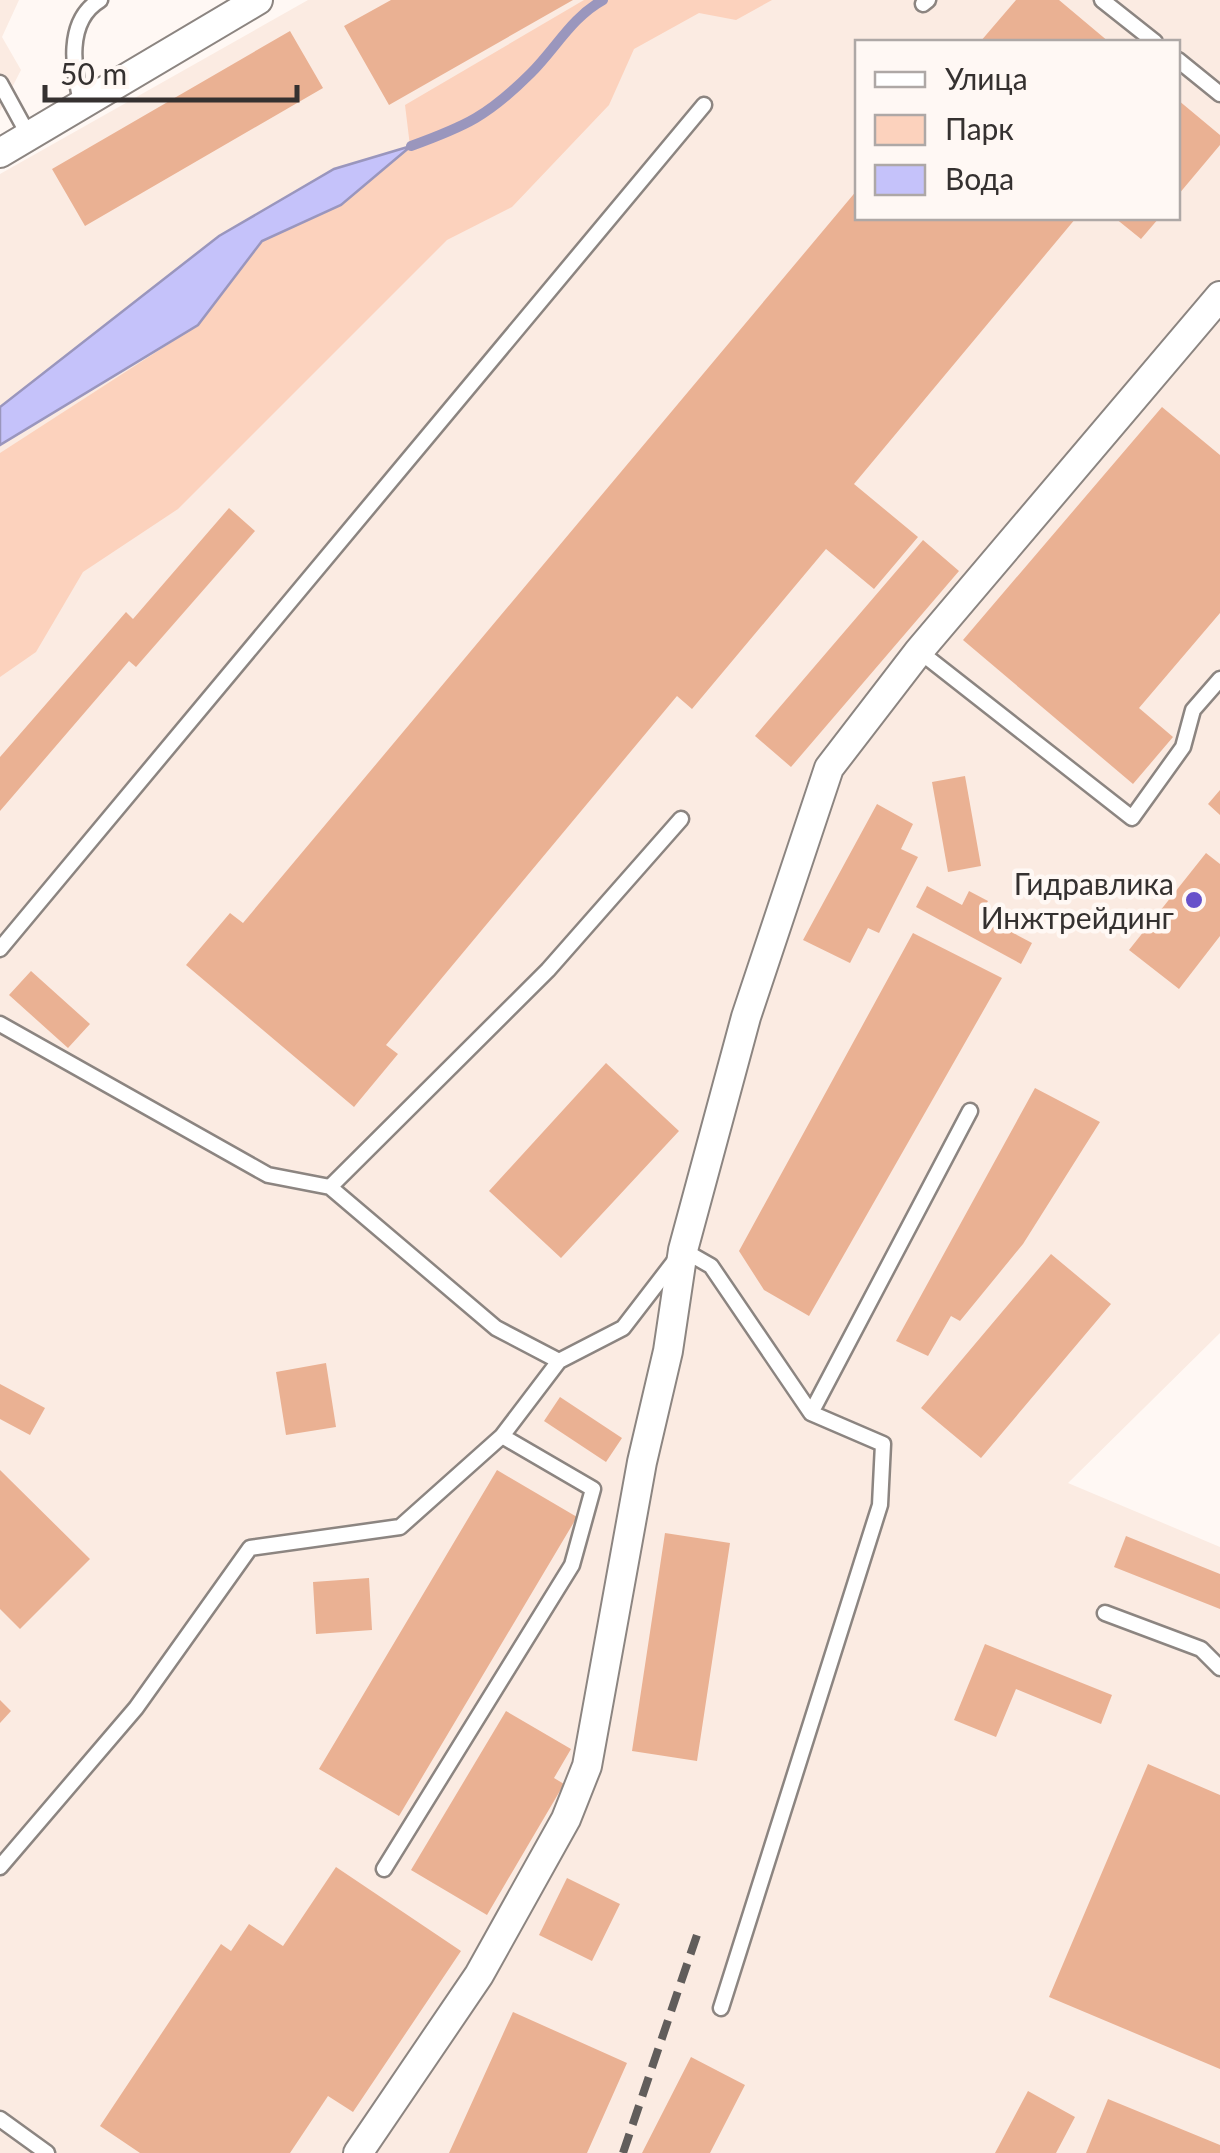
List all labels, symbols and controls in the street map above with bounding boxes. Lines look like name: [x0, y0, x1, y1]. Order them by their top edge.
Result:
scale bar: [45, 40, 298, 102]
legend: [855, 40, 1180, 220]
text: 50 m: [60, 55, 127, 91]
text: Улица: [945, 60, 1028, 96]
text: Парк: [945, 110, 1014, 146]
text: Вода: [945, 160, 1014, 196]
place label: Гидравлика Инжтрейдинг: [981, 865, 1174, 935]
marker: Гидравлика Инжтрейдинг: [1183, 889, 1205, 911]

